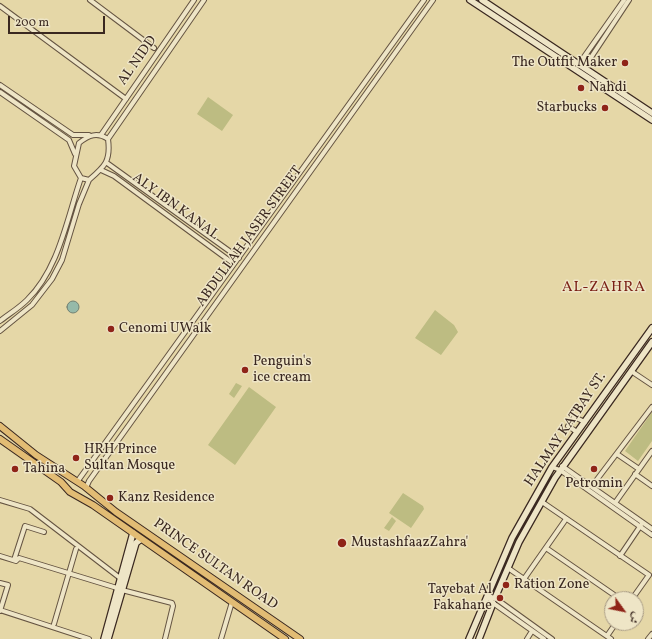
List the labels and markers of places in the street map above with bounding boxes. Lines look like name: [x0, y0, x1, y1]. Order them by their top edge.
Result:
place label: The Outfit Maker: [512, 55, 617, 71]
marker: The Outfit Maker: [620, 58, 630, 68]
place label: Nahdi: [589, 80, 627, 96]
marker: Nahdi: [576, 83, 586, 93]
place label: Starbucks: [536, 100, 597, 116]
marker: Starbucks: [600, 103, 610, 113]
place label: Cenomi UWalk: [119, 321, 211, 337]
marker: Cenomi UWalk: [106, 324, 116, 334]
place label: Penguin's ice cream: [253, 354, 312, 386]
marker: Penguin's ice cream: [240, 365, 250, 375]
place label: HRH Prince Sultan Mosque: [84, 442, 175, 474]
marker: HRH Prince Sultan Mosque: [71, 453, 81, 463]
place label: Tahina: [23, 461, 65, 477]
marker: Tahina: [10, 464, 20, 474]
marker: Petromin: [589, 464, 599, 474]
place label: Petromin: [565, 476, 623, 492]
place label: Kanz Residence: [118, 490, 215, 506]
marker: Kanz Residence: [105, 493, 115, 503]
place label: MustashfaazZahra': [351, 535, 468, 551]
marker: MustashfaazZahra': [336, 537, 348, 549]
place label: Ration Zone: [514, 577, 589, 593]
marker: Ration Zone: [501, 580, 511, 590]
place label: Tayebat Al Fakahane: [428, 582, 492, 614]
marker: Tayebat Al Fakahane: [495, 593, 505, 603]

